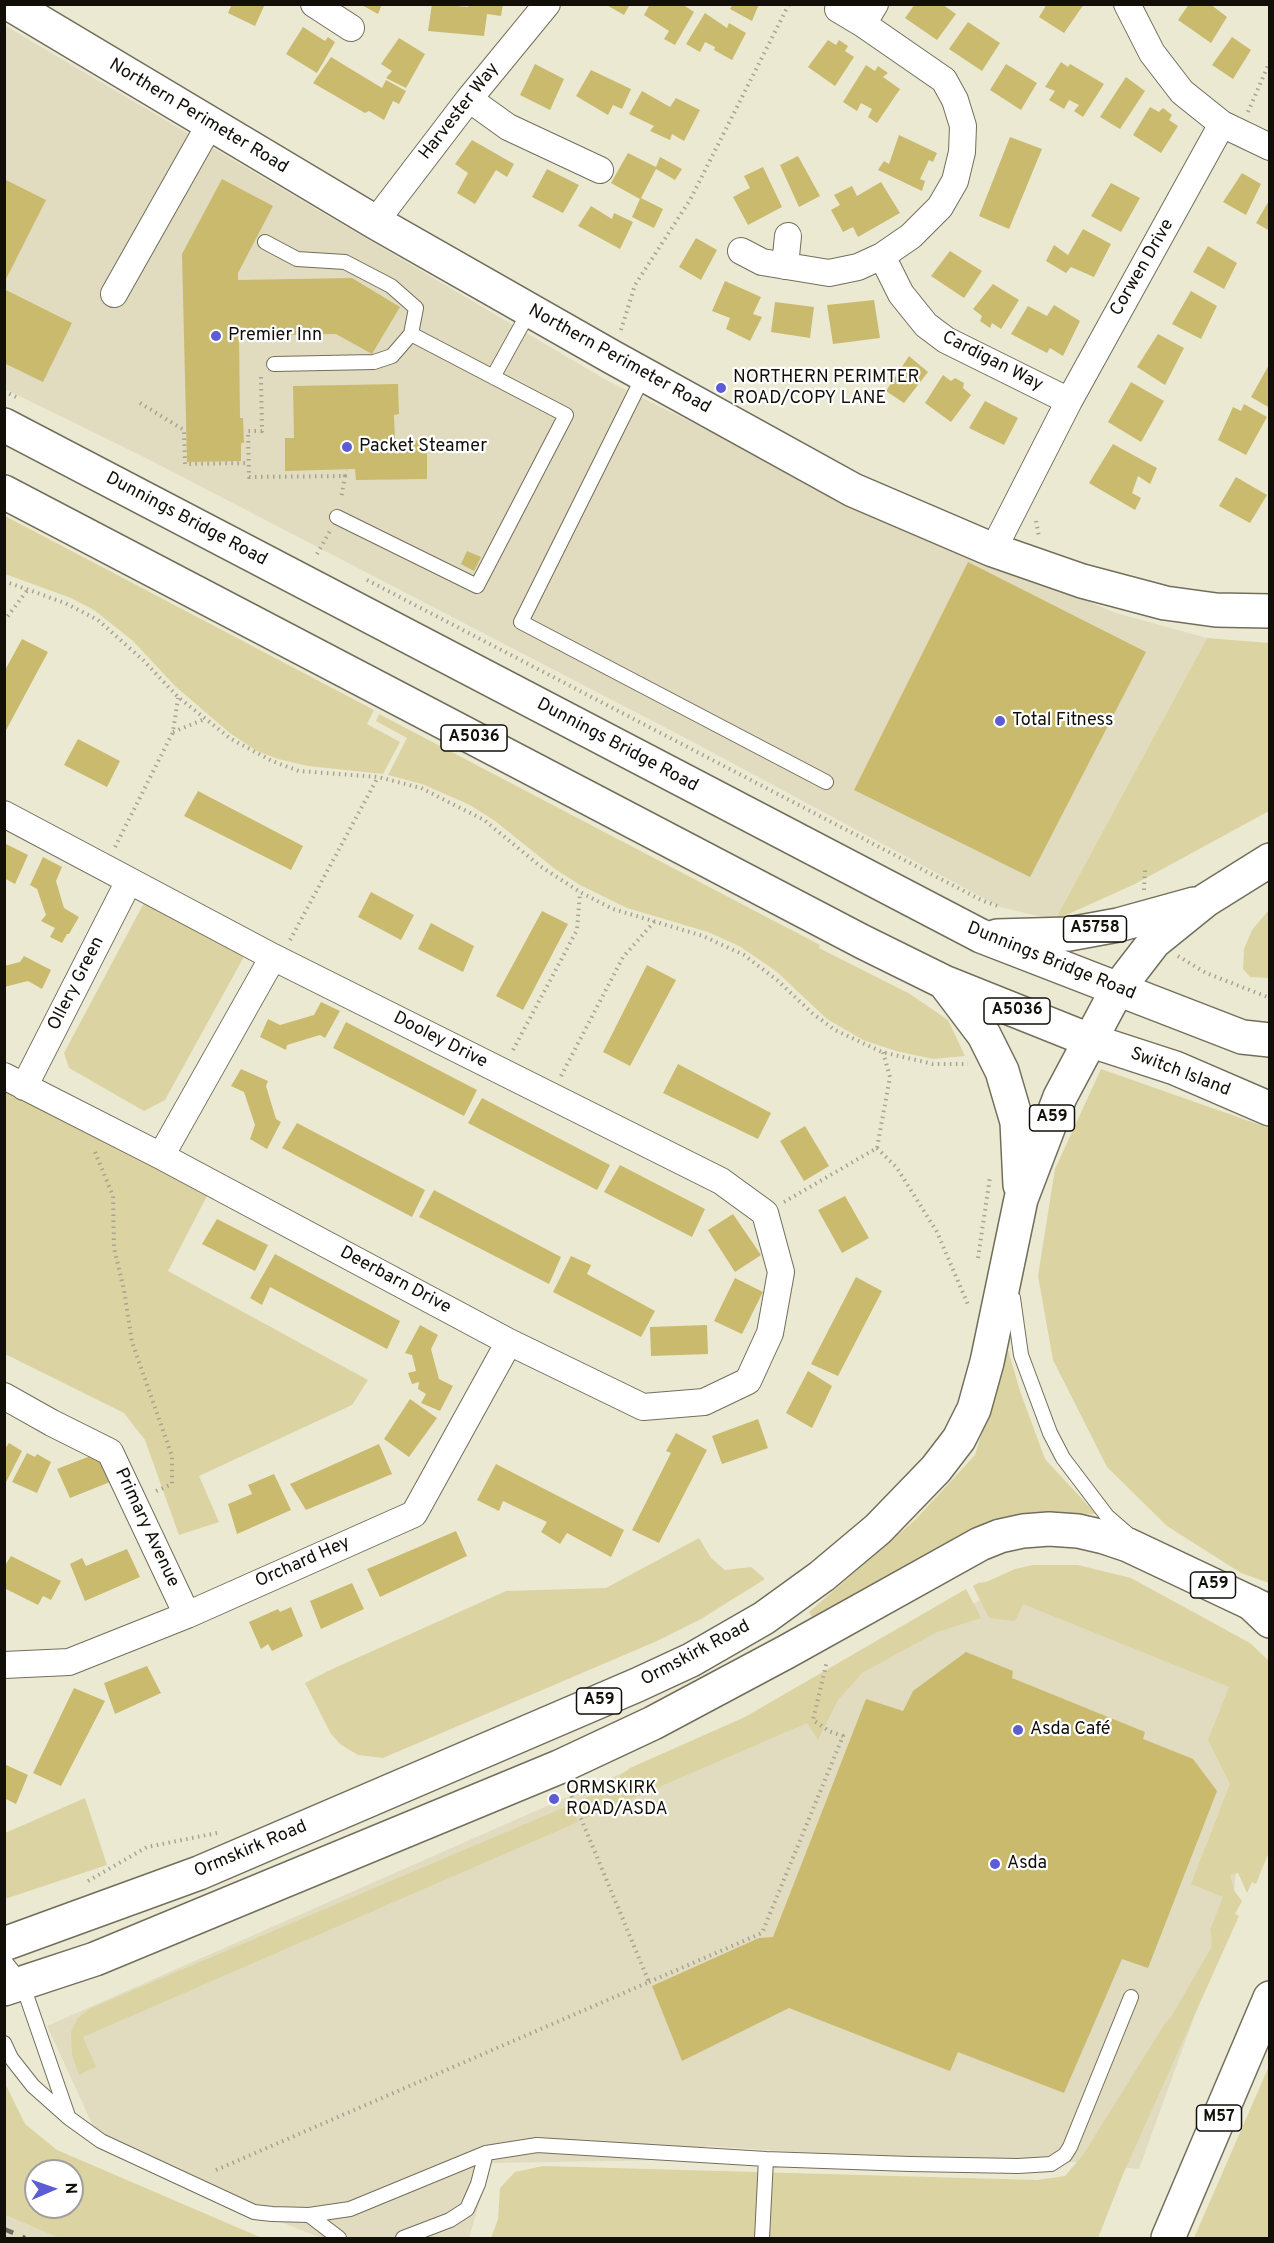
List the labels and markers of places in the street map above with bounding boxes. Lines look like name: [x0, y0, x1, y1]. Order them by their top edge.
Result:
place label: Premier Inn: [228, 325, 322, 347]
marker: Premier Inn: [209, 329, 223, 343]
place label: NORTHERN PERIMTER ROAD/COPY LANE: [733, 367, 919, 410]
marker: NORTHERN PERIMTER ROAD/COPY LANE: [714, 381, 728, 395]
place label: Packet Steamer: [359, 436, 487, 458]
marker: Packet Steamer: [340, 440, 354, 454]
place label: Total Fitness: [1012, 710, 1113, 732]
marker: Total Fitness: [993, 714, 1007, 728]
place label: Asda Café: [1030, 1719, 1111, 1741]
marker: Asda Café: [1011, 1723, 1025, 1737]
place label: ORMSKIRK ROAD/ASDA: [566, 1778, 668, 1820]
marker: ORMSKIRK ROAD/ASDA: [547, 1792, 561, 1806]
place label: Asda: [1007, 1853, 1047, 1875]
marker: Asda: [988, 1857, 1002, 1871]

